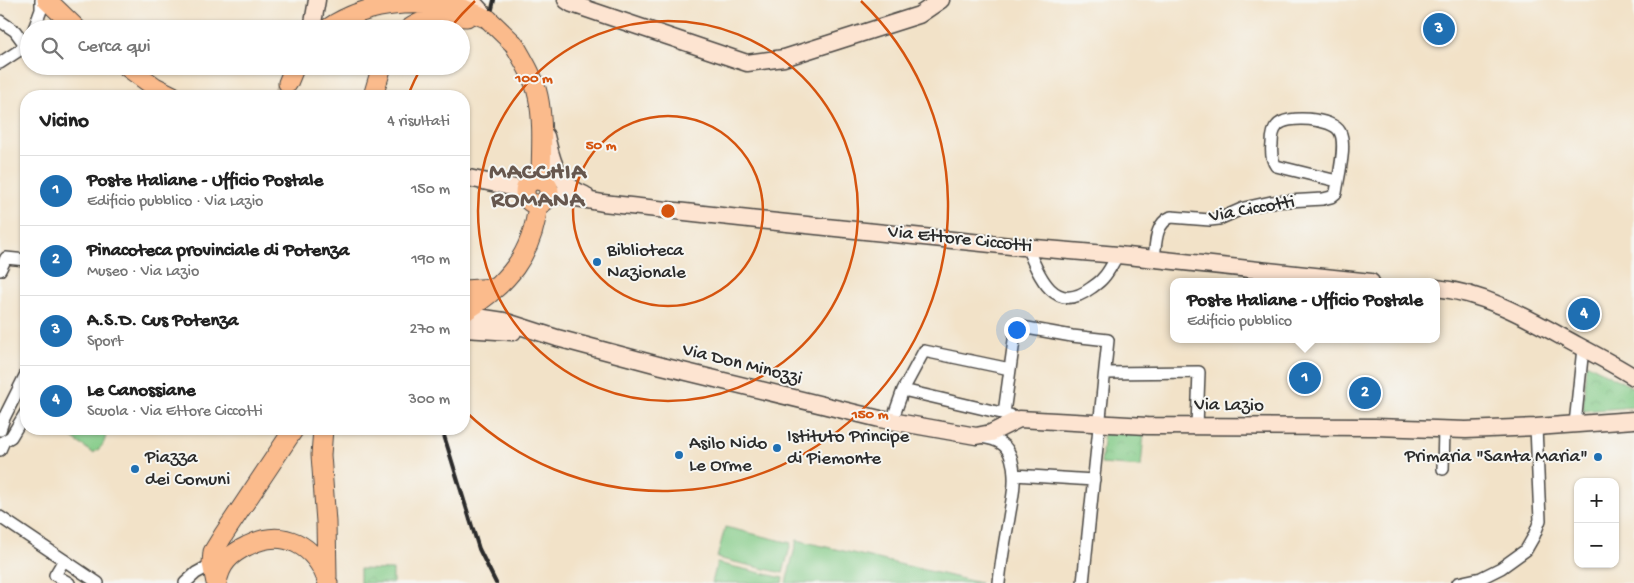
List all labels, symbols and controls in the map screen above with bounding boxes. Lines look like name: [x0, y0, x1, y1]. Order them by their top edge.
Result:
pin: 3: [1423, 10, 1455, 48]
search box: [20, 20, 470, 75]
icon: search: [38, 34, 66, 62]
text: Cerca qui: [78, 36, 151, 59]
text: 100 m: [514, 70, 553, 88]
text: Vicino: [40, 110, 89, 135]
text: 4 risultati: [387, 113, 450, 132]
text: 50 m: [586, 137, 617, 155]
district label: MACCHIA ROMANA: [489, 159, 588, 216]
text: Poste Italiane - Ufficio Postale: [87, 170, 323, 193]
text: 1: [53, 181, 59, 200]
text: 150 m: [411, 181, 450, 200]
street label: Via Ciccotti: [1206, 191, 1297, 229]
text: Edificio pubblico · Via Lazio: [87, 193, 263, 212]
centre of rings: [659, 202, 677, 220]
street label: Via Ettore Ciccotti: [886, 221, 1033, 259]
text: Pinacoteca provinciale di Potenza: [87, 240, 349, 263]
place label: Biblioteca Nazionale: [606, 240, 686, 285]
text: 2: [52, 251, 60, 270]
text: 190 m: [411, 251, 450, 270]
marker: Biblioteca Nazionale: [591, 256, 603, 268]
text: Museo · Via Lazio: [87, 263, 199, 282]
popup: [1170, 278, 1440, 343]
text: Poste Italiane - Ufficio Postale: [1187, 290, 1423, 313]
pin: 4: [1568, 295, 1600, 333]
text: A.S.D. Cus Potenza: [87, 310, 238, 333]
text: Edificio pubblico: [1187, 313, 1292, 332]
your location: [1004, 317, 1030, 343]
text: 3: [52, 321, 60, 340]
text: 270 m: [410, 321, 450, 340]
text: Sport: [87, 333, 123, 352]
street label: Via Don Minozzi: [679, 339, 804, 391]
pin: 1: [1289, 359, 1321, 397]
pin: 2: [1349, 374, 1381, 412]
text: Le Canossiane: [87, 380, 196, 403]
text: 4: [52, 391, 60, 410]
text: 300 m: [408, 391, 450, 410]
street label: Via Lazio: [1193, 394, 1264, 418]
text: Scuola · Via Ettore Ciccotti: [87, 403, 263, 422]
text: 150 m: [851, 406, 889, 424]
place label: Istituto Principe di Piemonte: [787, 426, 910, 471]
place label: Asilo Nido Le Orme: [689, 433, 768, 478]
marker: Istituto Principe di Piemonte: [771, 442, 783, 454]
place label: Primaria "Santa Maria": [1404, 446, 1588, 469]
place label: Piazza dei Comuni: [144, 447, 230, 492]
marker: Asilo Nido Le Orme: [673, 449, 685, 461]
marker: Primaria "Santa Maria": [1592, 451, 1604, 463]
marker: Piazza dei Comuni: [129, 463, 141, 475]
map controls: [1574, 478, 1619, 568]
button: +: [1574, 478, 1619, 523]
button: −: [1574, 523, 1619, 568]

